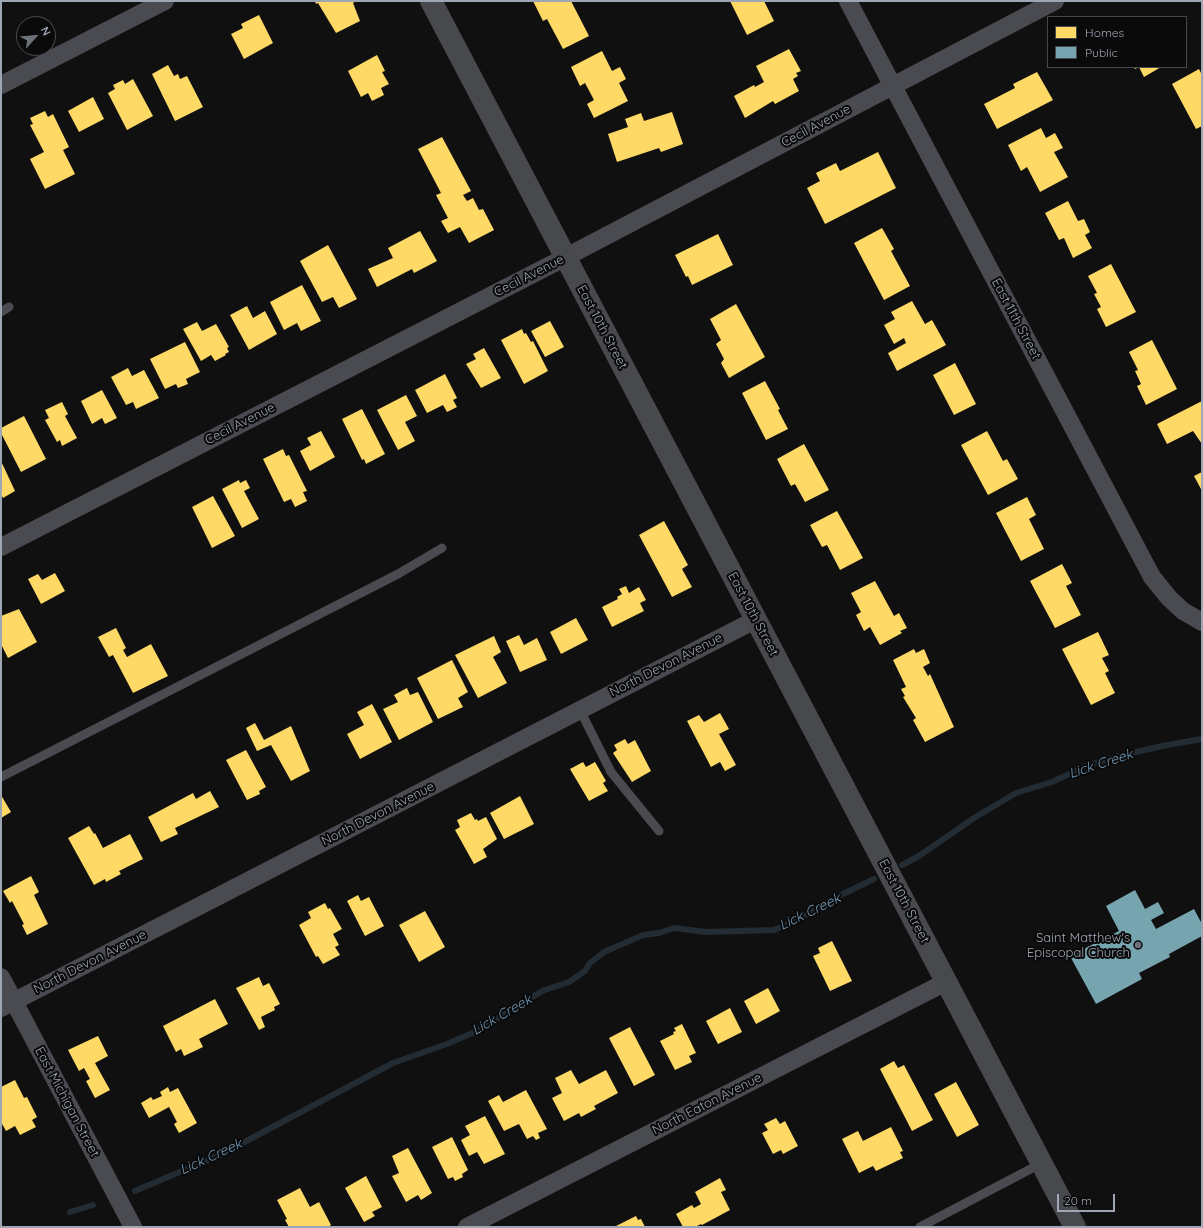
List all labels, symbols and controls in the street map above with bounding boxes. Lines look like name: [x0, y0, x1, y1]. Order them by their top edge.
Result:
north arrow: [16, 16, 56, 56]
legend: [1047, 16, 1187, 68]
text: N: [38, 24, 54, 38]
text: Homes: [1085, 25, 1124, 40]
text: Public: [1085, 45, 1118, 60]
street label: Cecil Avenue: [779, 101, 853, 151]
street label: Cecil Avenue: [491, 252, 567, 300]
street label: East 11th Street: [988, 276, 1044, 362]
street label: East 10th Street: [573, 282, 631, 372]
street label: Cecil Avenue: [202, 400, 278, 448]
street label: East 10th Street: [724, 569, 782, 659]
street label: North Devon Avenue: [607, 630, 725, 700]
water label: Lick Creek: [1067, 746, 1135, 782]
street label: North Devon Avenue: [319, 779, 437, 849]
street label: East 10th Street: [875, 856, 933, 946]
water label: Lick Creek: [776, 890, 844, 934]
street label: North Devon Avenue: [31, 927, 149, 997]
place label: Saint Matthew's Episcopal Church: [1027, 930, 1130, 961]
marker: Saint Matthew's Episcopal Church: [1133, 940, 1143, 950]
water label: Lick Creek: [469, 991, 535, 1039]
street label: East Michigan Street: [31, 1044, 103, 1160]
street label: North Eaton Avenue: [650, 1070, 764, 1138]
water label: Lick Creek: [177, 1135, 245, 1179]
scale bar: [1059, 1186, 1117, 1212]
text: 20 m: [1064, 1193, 1092, 1208]

